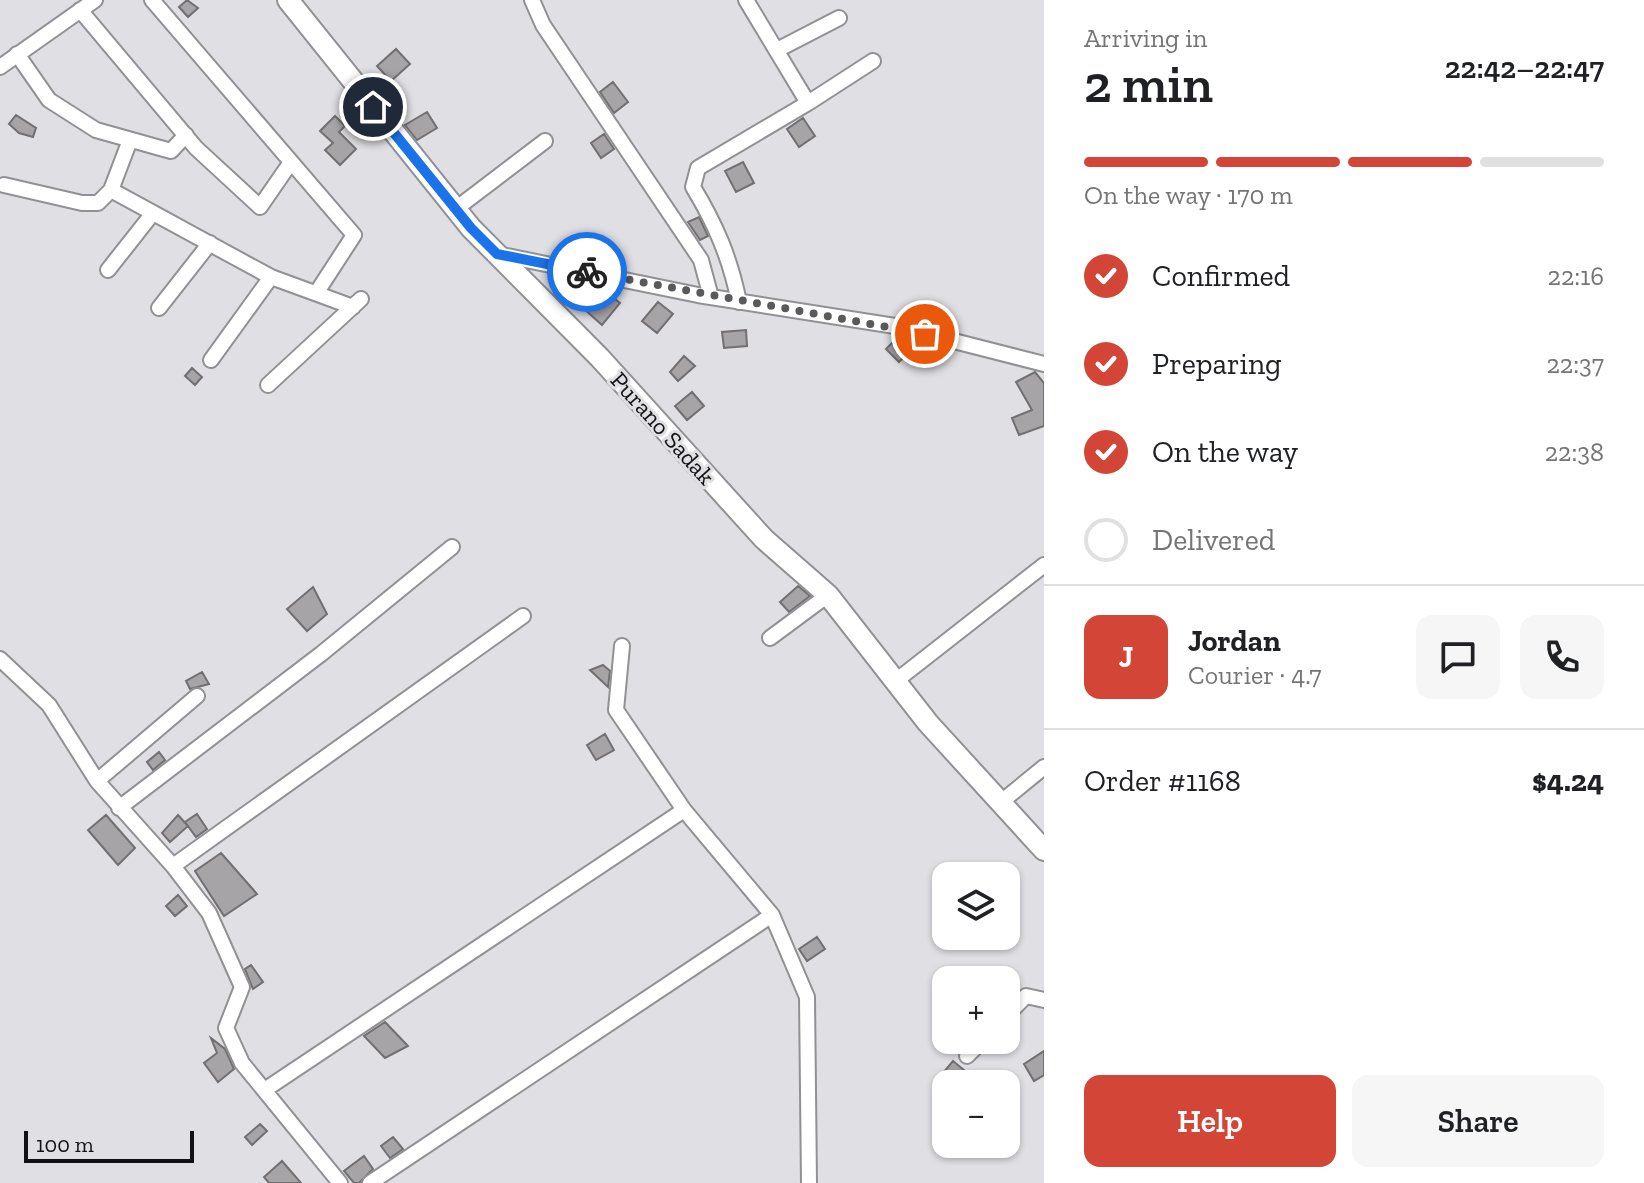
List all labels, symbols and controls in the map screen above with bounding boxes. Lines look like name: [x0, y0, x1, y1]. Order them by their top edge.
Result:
text: Arriving in: [1084, 22, 1207, 54]
text: 22:42–22:47: [1445, 50, 1604, 86]
text: 2 min: [1084, 53, 1213, 115]
pin: [339, 73, 407, 141]
icon: home: [351, 85, 395, 129]
text: On the way · 170 m: [1084, 179, 1293, 211]
courier: [547, 232, 627, 312]
icon: bike: [565, 250, 609, 294]
icon: check: [1084, 254, 1128, 298]
text: Confirmed: [1152, 258, 1290, 294]
text: 22:16: [1548, 260, 1604, 292]
pin: [891, 300, 959, 368]
icon: bag: [903, 312, 947, 356]
icon: check: [1084, 342, 1128, 386]
text: Preparing: [1152, 346, 1282, 382]
text: 22:37: [1546, 348, 1604, 380]
street label: Purano Sadak: [605, 366, 722, 491]
icon: check: [1084, 430, 1128, 474]
text: On the way: [1152, 434, 1298, 470]
text: 22:38: [1545, 436, 1604, 468]
text: Delivered: [1152, 522, 1275, 558]
button: chat: [1416, 615, 1500, 699]
button: phone: [1520, 615, 1604, 699]
text: Jordan: [1188, 623, 1281, 659]
text: J: [1119, 639, 1133, 675]
text: Courier · 4.7: [1188, 659, 1322, 691]
text: Order #1168: [1084, 763, 1241, 799]
text: $4.24: [1532, 763, 1604, 799]
map controls: [932, 862, 1020, 1158]
button: layers: [932, 862, 1020, 950]
button: +: [932, 966, 1020, 1054]
button: −: [932, 1070, 1020, 1158]
button: Help: [1084, 1075, 1336, 1167]
button: Share: [1352, 1075, 1604, 1167]
scale bar: [24, 1127, 194, 1163]
text: 100 m: [36, 1131, 94, 1158]

